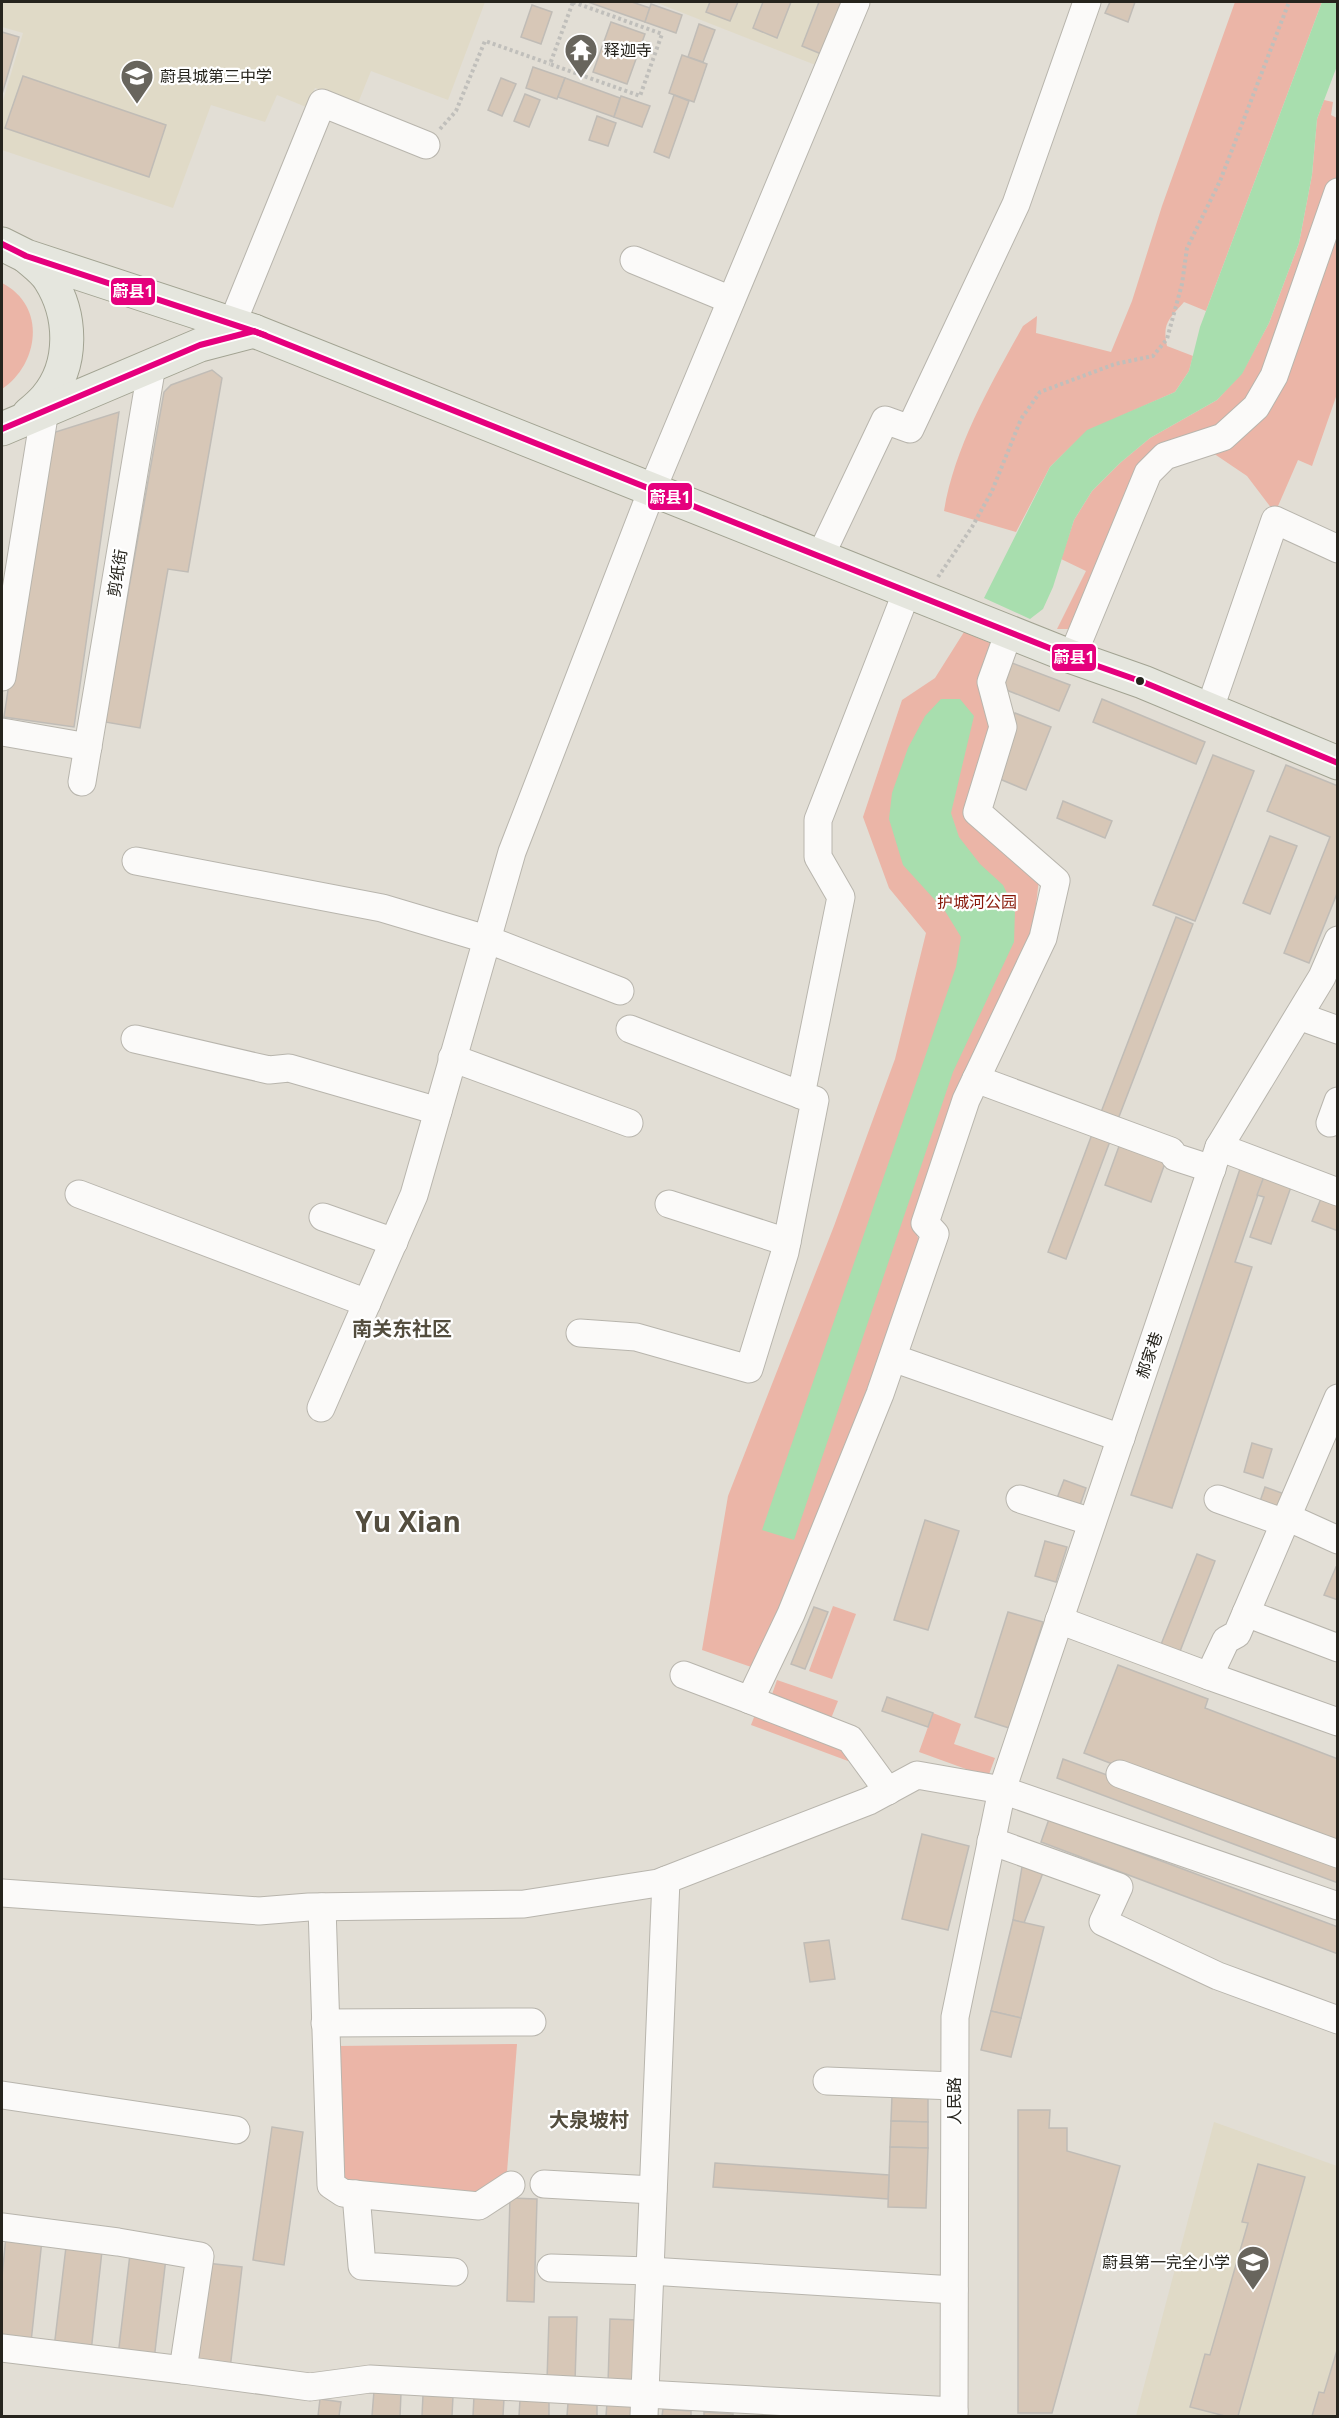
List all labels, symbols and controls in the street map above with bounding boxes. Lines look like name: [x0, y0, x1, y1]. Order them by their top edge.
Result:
temple icon: 释迦寺: [563, 32, 599, 79]
place label: 释迦寺: [604, 39, 652, 61]
school or university icon: 蔚县城第三中学: [119, 58, 155, 105]
place label: 蔚县城第三中学: [160, 65, 272, 87]
line badge: 蔚县1: [110, 277, 156, 306]
text: 蔚县1: [112, 280, 154, 302]
line badge: 蔚县1: [647, 482, 693, 511]
text: 蔚县1: [649, 486, 691, 508]
street label: 剪纸街: [102, 548, 132, 598]
line badge: 蔚县1: [1051, 643, 1097, 672]
text: 蔚县1: [1053, 646, 1095, 668]
unlabelled marker: [1134, 675, 1146, 687]
park label: 护城河公园: [937, 891, 1017, 913]
district label: 南关东社区: [352, 1315, 452, 1342]
street label: 郝家巷: [1131, 1329, 1167, 1381]
district label: Yu Xian: [355, 1502, 461, 1540]
street label: 人民路: [943, 2077, 965, 2125]
district label: 大泉坡村: [549, 2106, 629, 2133]
school or university icon: 蔚县第一完全小学: [1235, 2244, 1271, 2291]
place label: 蔚县第一完全小学: [1102, 2251, 1230, 2273]

